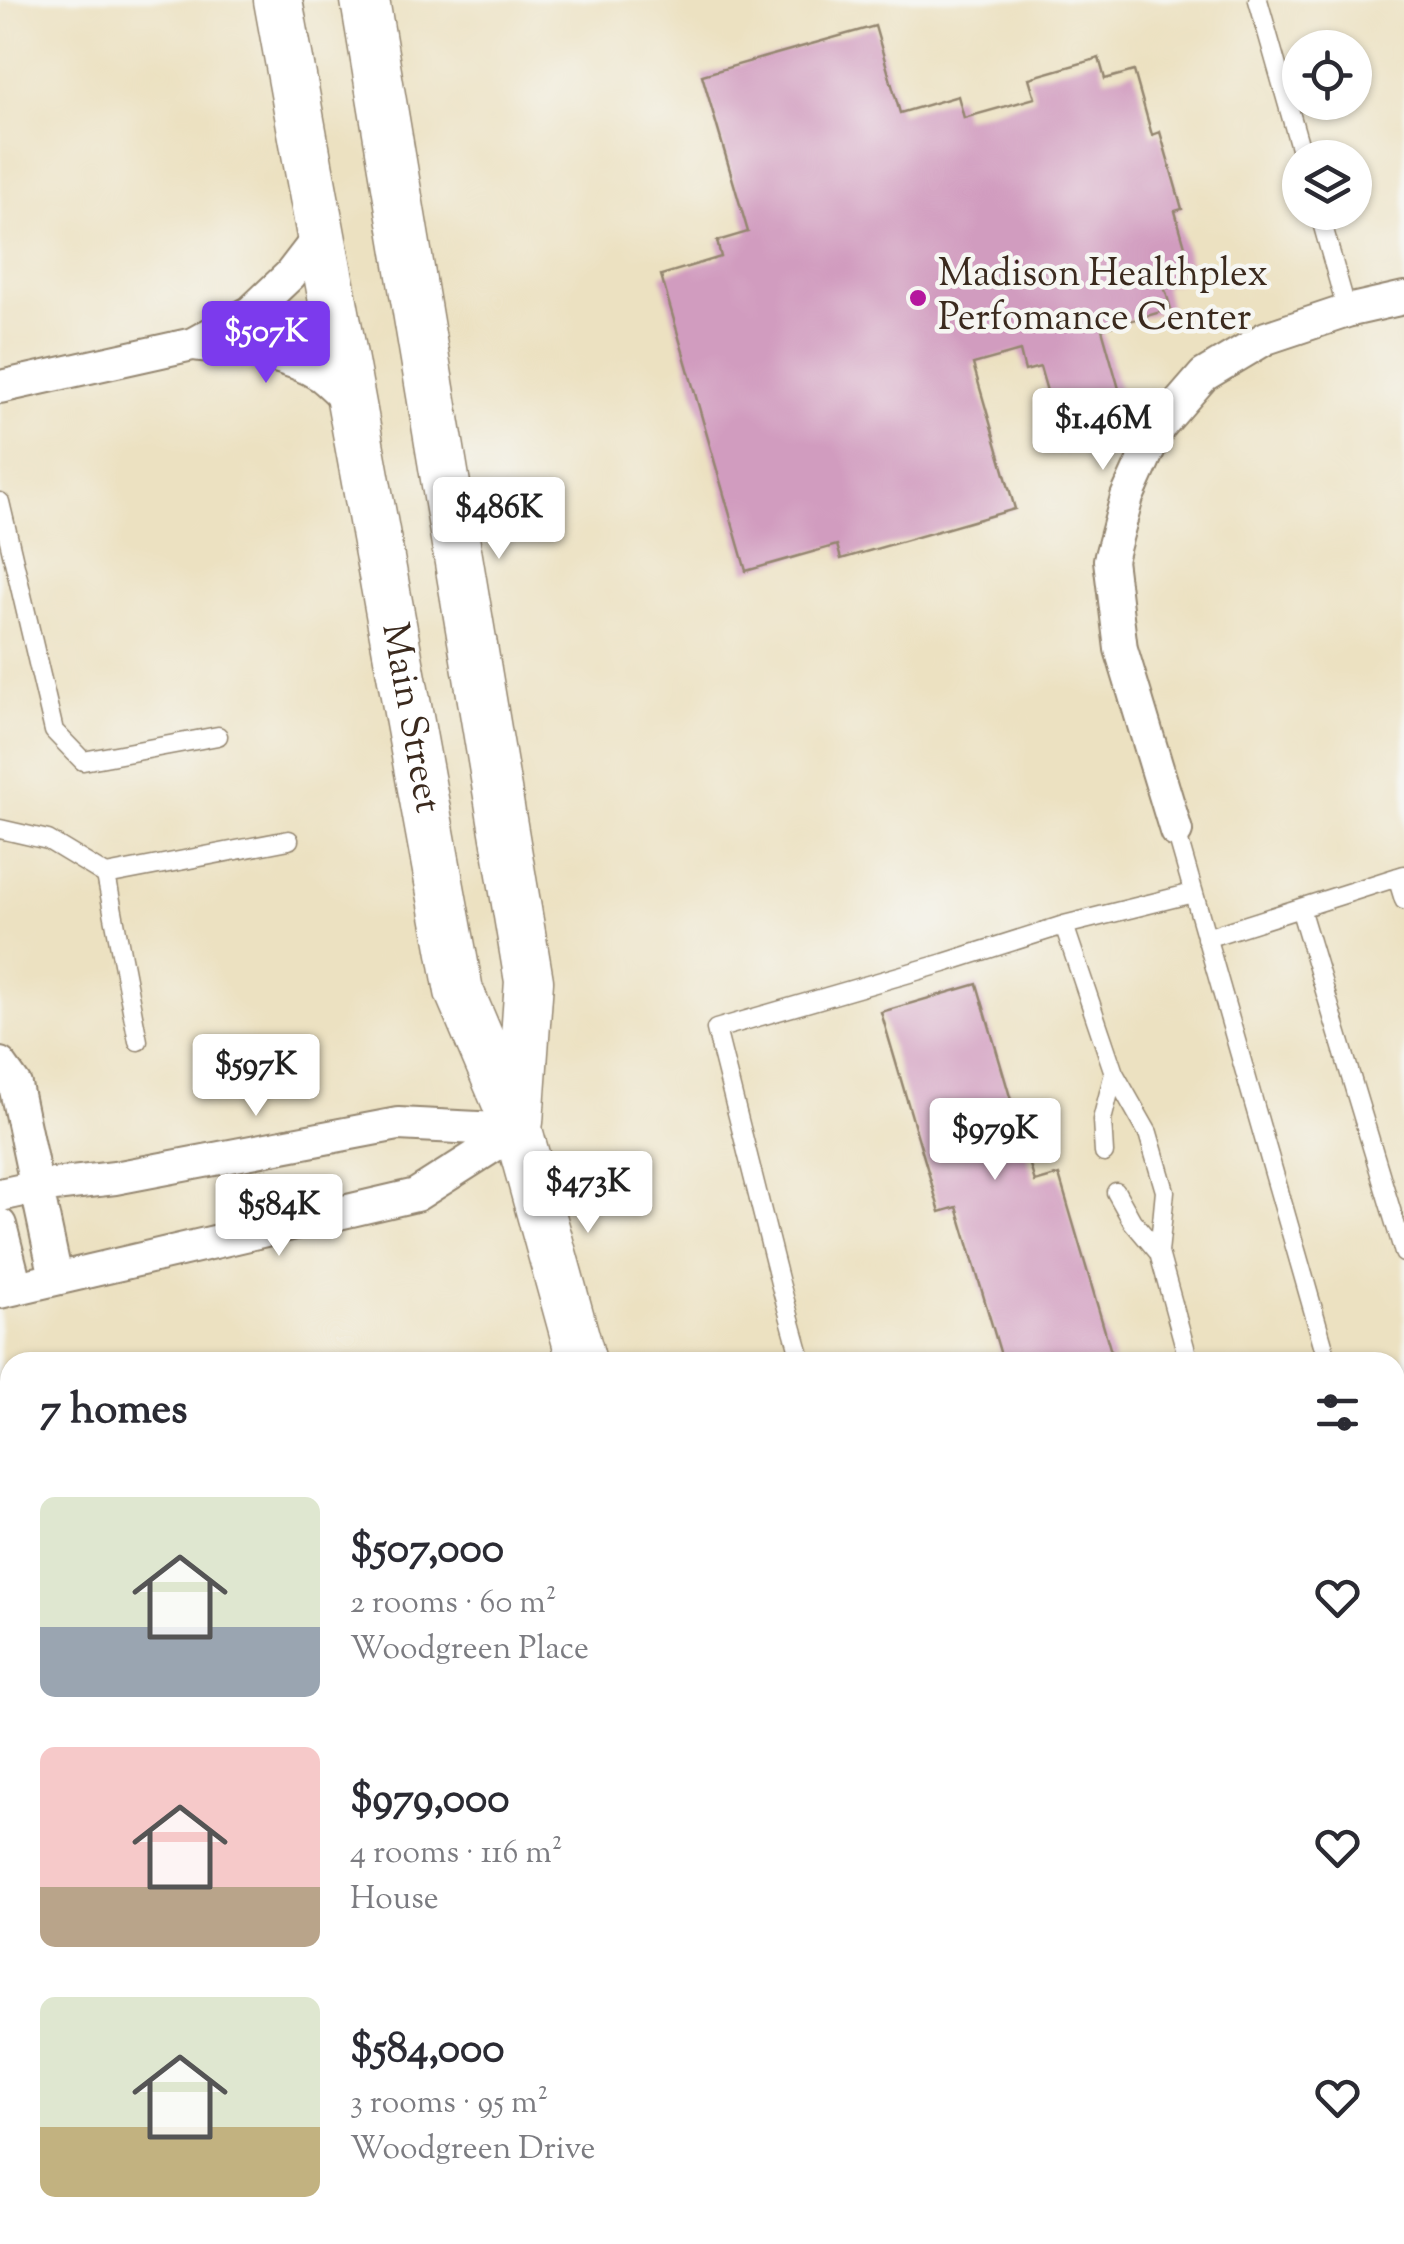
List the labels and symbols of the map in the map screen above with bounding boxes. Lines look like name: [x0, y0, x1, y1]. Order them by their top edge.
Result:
place label: Madison Healthplex Perfomance Center: [938, 249, 1268, 347]
marker: Madison Healthplex Perfomance Center: [907, 287, 929, 309]
pin: $507K: [196, 301, 336, 386]
pin: $1.46M: [1022, 388, 1184, 473]
pin: $486K: [429, 477, 569, 562]
street label: Main Street: [365, 619, 453, 817]
pin: $597K: [186, 1034, 326, 1119]
pin: $979K: [925, 1098, 1065, 1183]
pin: $473K: [518, 1151, 658, 1236]
pin: $584K: [209, 1174, 349, 1259]

